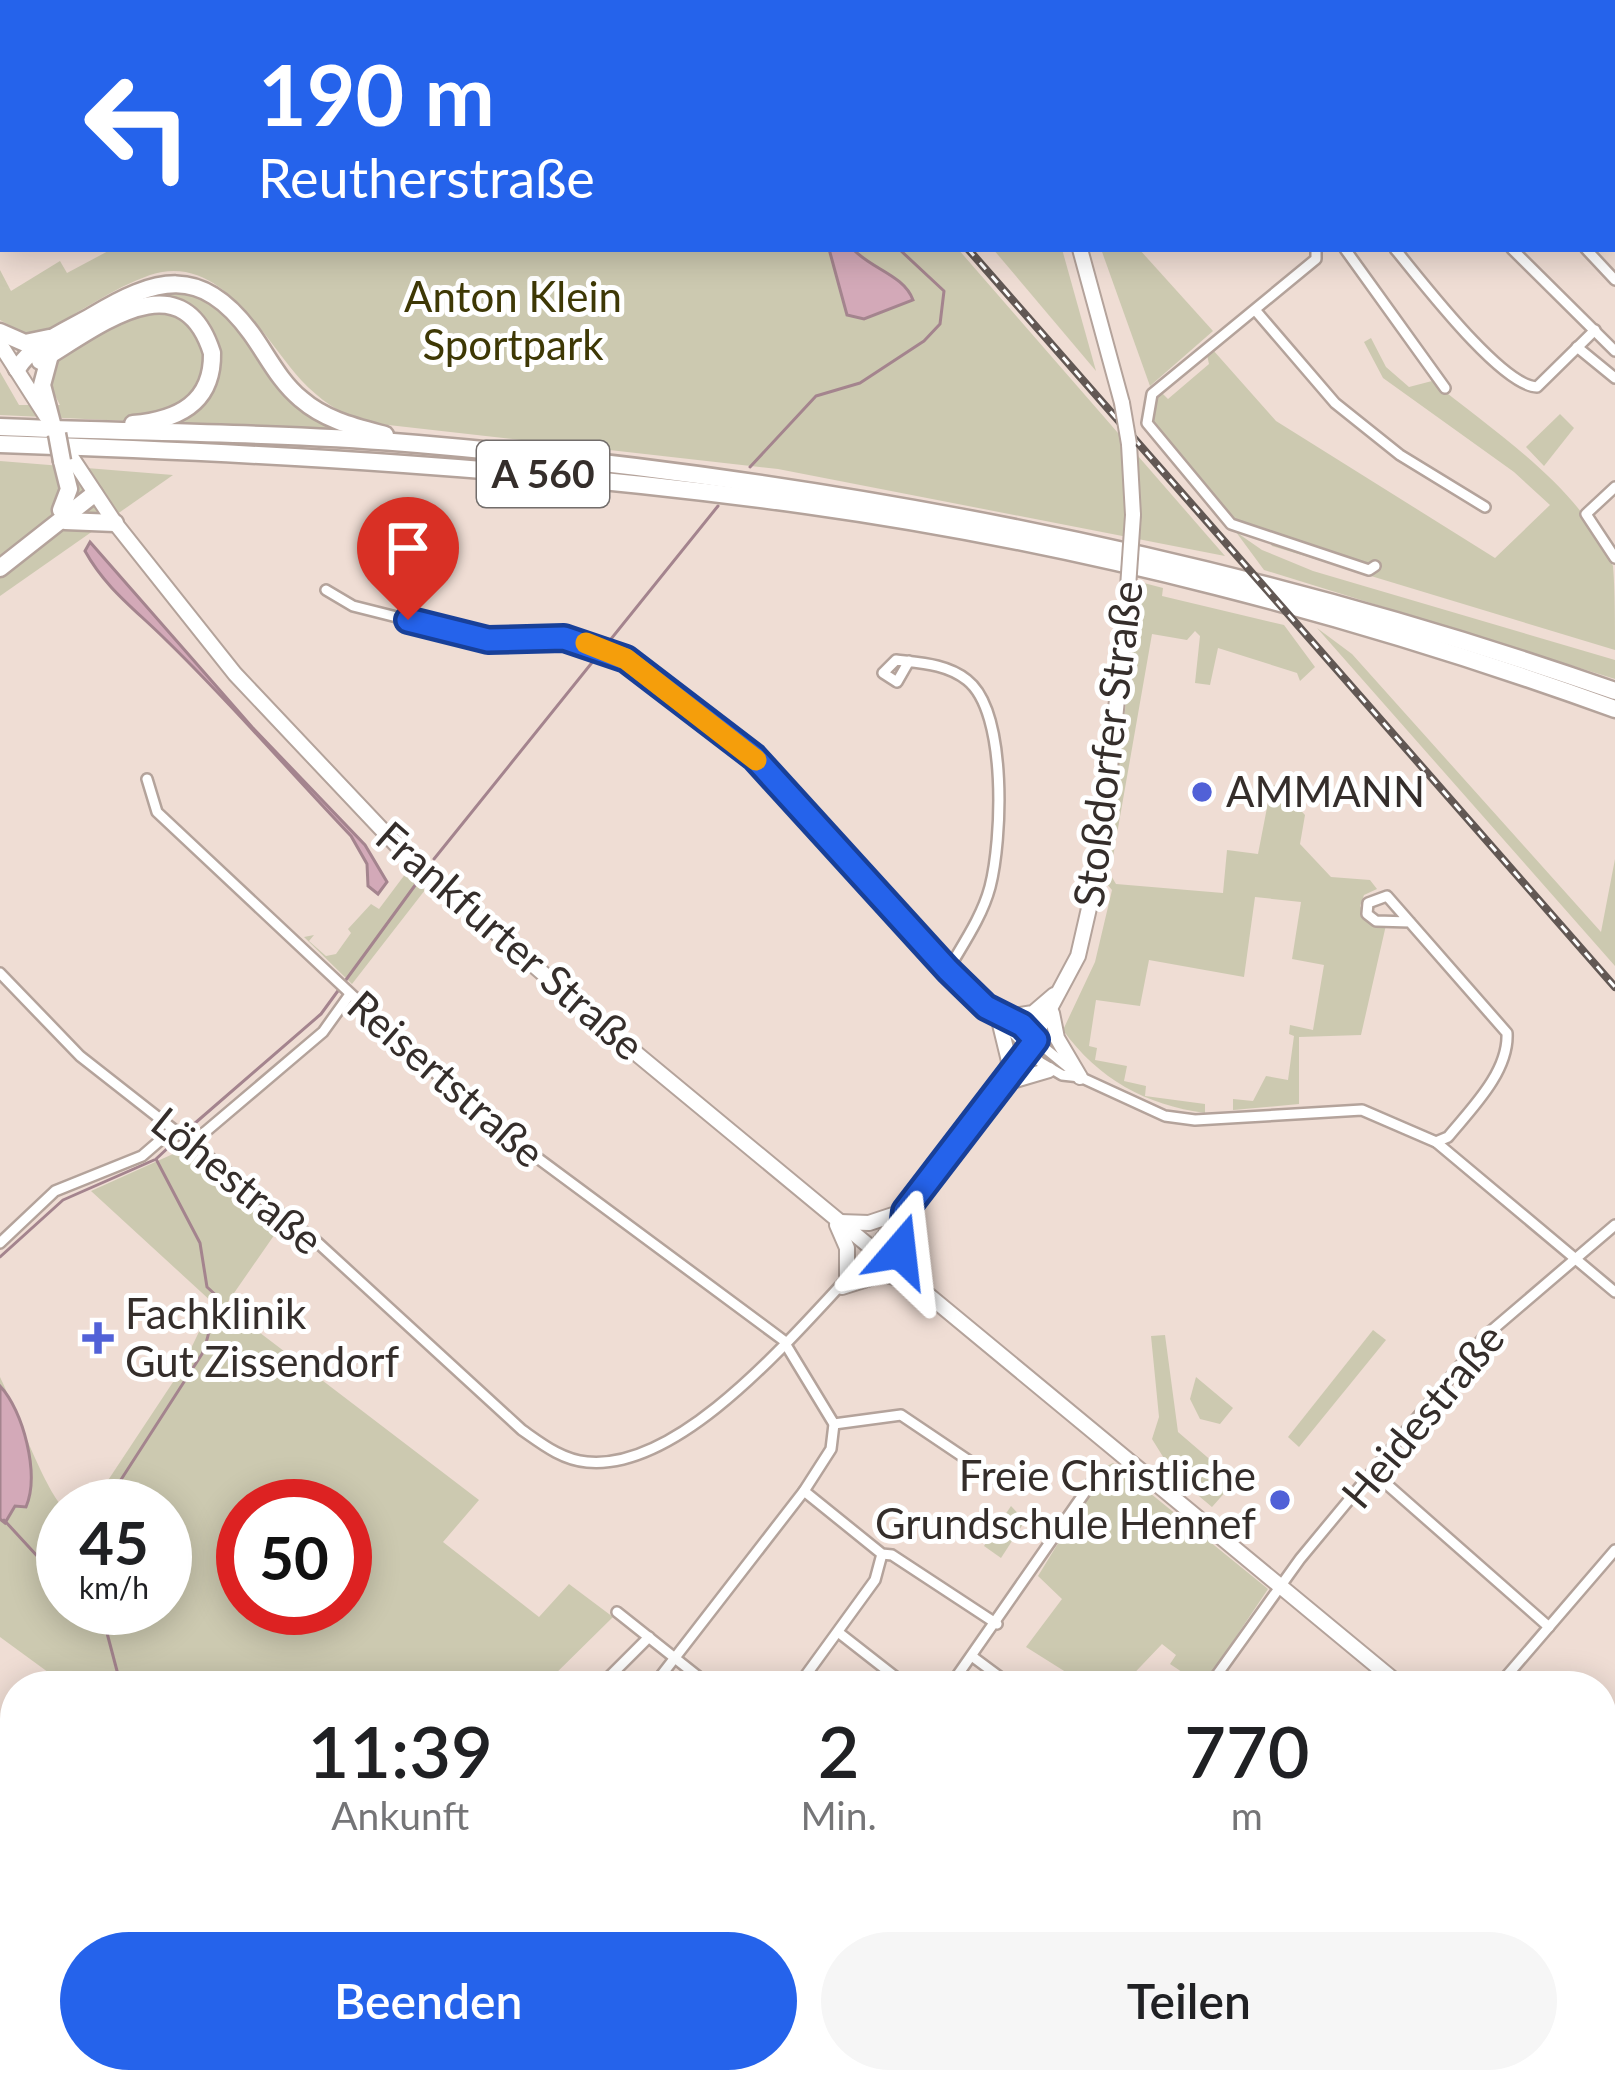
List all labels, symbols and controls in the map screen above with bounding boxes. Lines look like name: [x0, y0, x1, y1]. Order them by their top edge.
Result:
text: 190 m: [258, 43, 495, 144]
icon: left: [60, 48, 216, 204]
text: Reutherstraße: [258, 145, 595, 210]
park label: Anton Klein Sportpark: [404, 271, 622, 369]
road number: A 560: [477, 441, 609, 507]
pin: [357, 497, 459, 620]
icon: arrive: [375, 515, 441, 581]
street label: Stoßdorfer Straße: [1062, 578, 1152, 910]
place label: AMMANN: [1226, 766, 1425, 816]
marker: AMMANN: [1189, 779, 1215, 805]
street label: Frankfurter Straße: [367, 811, 654, 1070]
street label: Reisertstraße: [338, 979, 555, 1177]
street label: Löhestraße: [142, 1096, 333, 1264]
position arrow: [837, 1188, 963, 1314]
place label: Fachklinik Gut Zissendorf: [125, 1288, 399, 1386]
street label: Heidestraße: [1331, 1313, 1514, 1518]
marker: Fachklinik Gut Zissendorf: [82, 1322, 114, 1354]
place label: Freie Christliche Grundschule Hennef: [875, 1450, 1256, 1548]
speed limit sign: 50: [216, 1479, 372, 1635]
marker: Freie Christliche Grundschule Hennef: [1267, 1487, 1293, 1513]
text: 45: [79, 1506, 149, 1578]
text: km/h: [79, 1569, 149, 1605]
text: 11:39: [308, 1707, 493, 1793]
text: 2: [818, 1707, 859, 1793]
text: 770: [1184, 1707, 1309, 1793]
text: Ankunft: [331, 1792, 469, 1838]
text: Min.: [800, 1792, 877, 1838]
text: m: [1231, 1792, 1263, 1838]
button: Beenden: [60, 1932, 797, 2070]
button: Teilen: [821, 1932, 1557, 2070]

